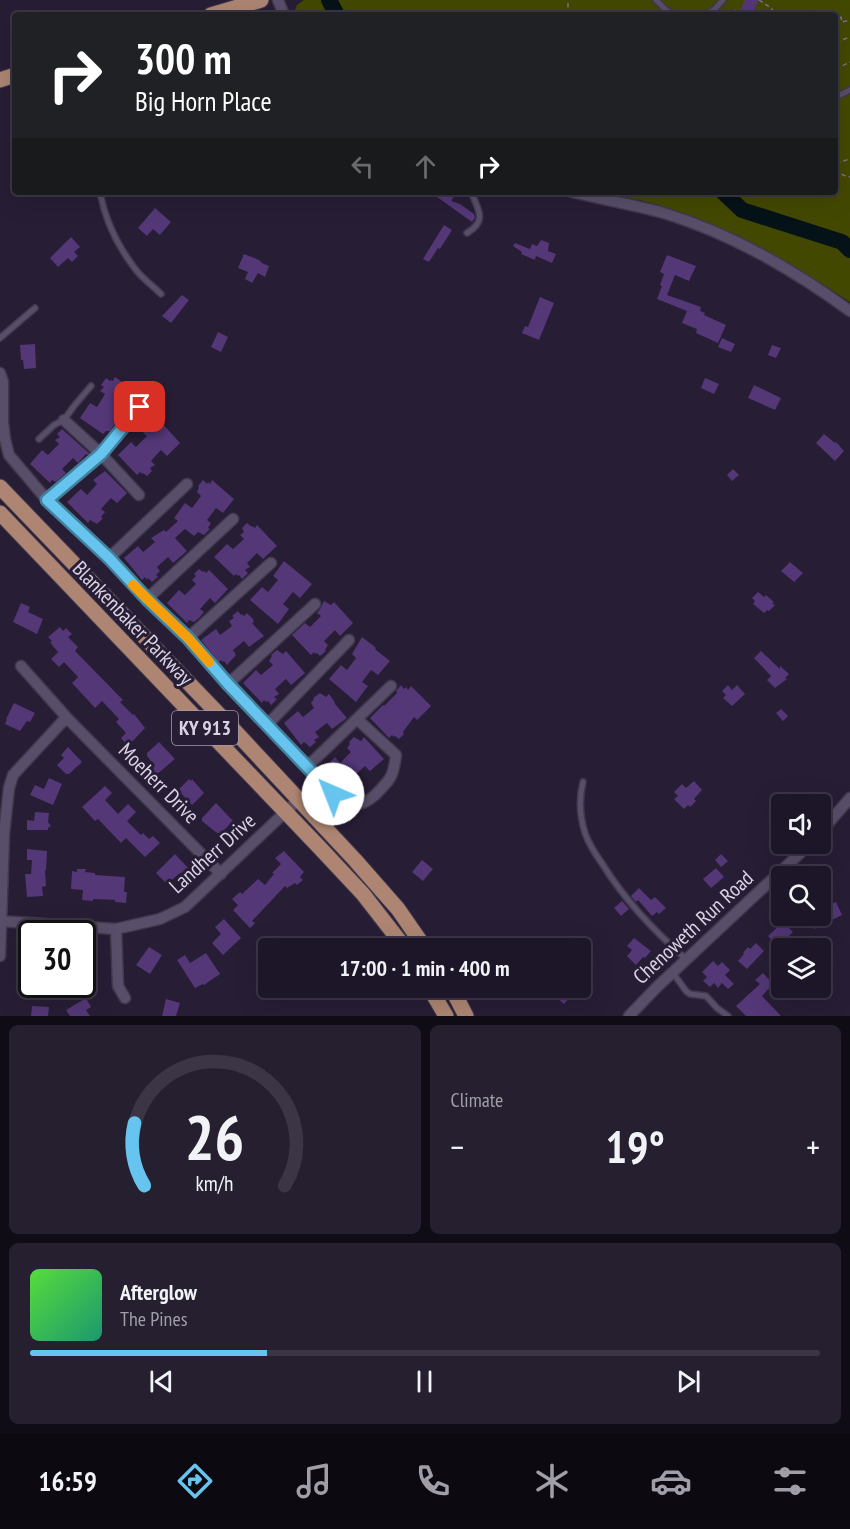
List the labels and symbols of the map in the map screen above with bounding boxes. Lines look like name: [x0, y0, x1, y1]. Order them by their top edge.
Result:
pin: [114, 381, 165, 432]
street label: Blankenbaker Parkway: [67, 555, 199, 691]
road number: KY 913: [172, 711, 238, 745]
street label: Moeherr Drive: [113, 737, 205, 829]
position arrow: [301, 762, 365, 826]
street label: Landherr Drive: [163, 807, 261, 899]
street label: Chenoweth Run Road: [627, 864, 759, 990]
speed limit sign: 30: [18, 920, 96, 998]

